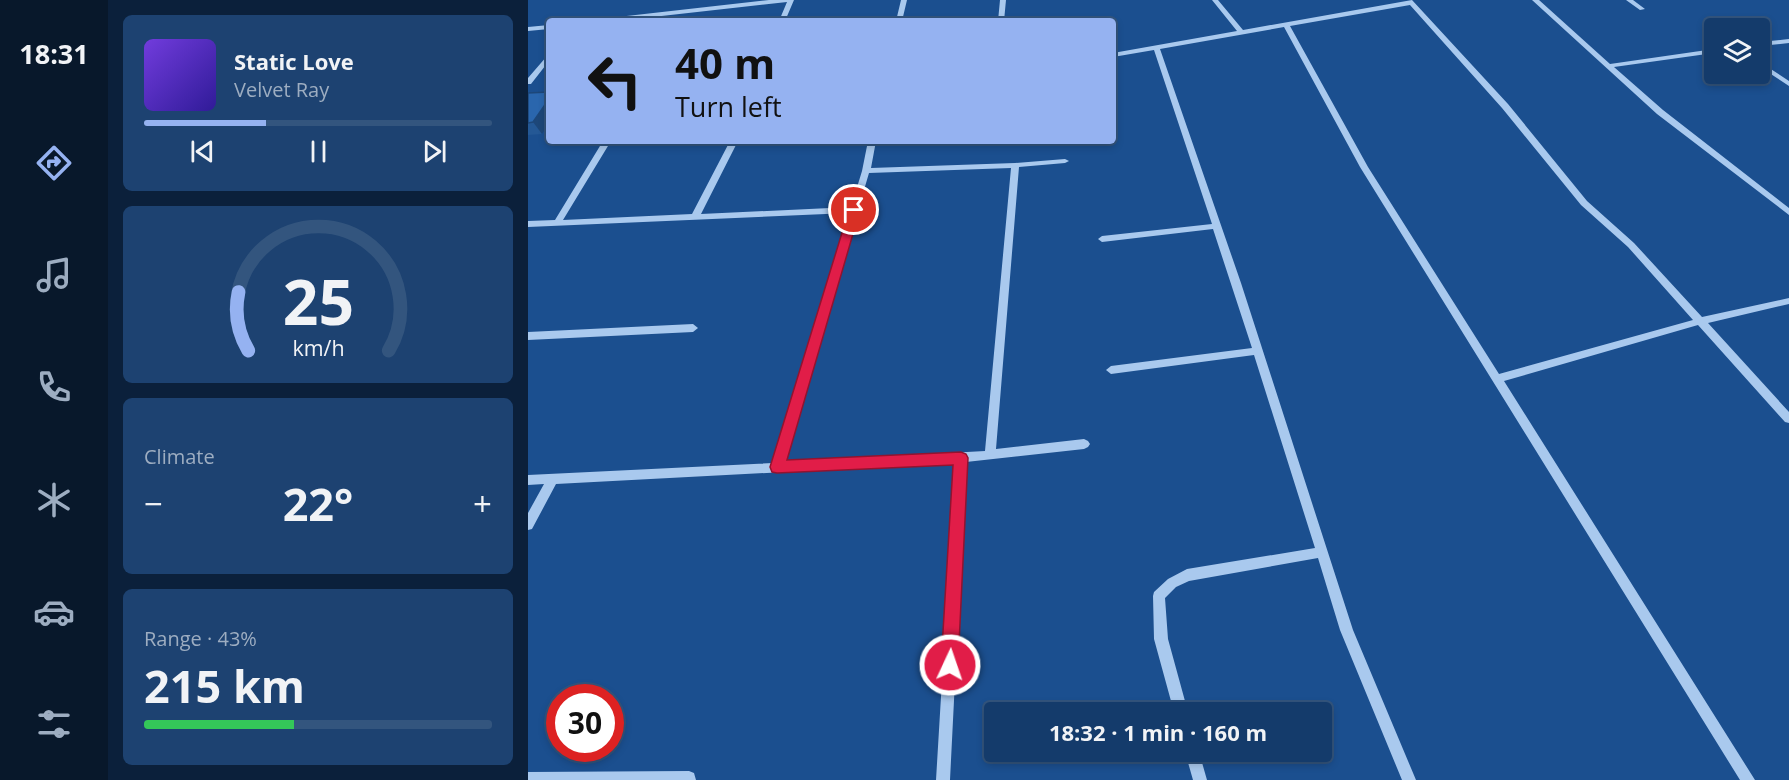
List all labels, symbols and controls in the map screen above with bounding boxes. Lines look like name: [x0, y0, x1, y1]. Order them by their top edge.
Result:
map controls: [1704, 18, 1770, 84]
button: layers: [1704, 18, 1770, 84]
text: 40 m: [675, 34, 775, 91]
text: 18:31: [19, 35, 89, 72]
icon: left: [576, 42, 654, 120]
text: Static Love: [234, 46, 354, 76]
text: Velvet Ray: [234, 76, 329, 103]
text: Turn left: [675, 88, 782, 125]
icon: previous: [186, 135, 219, 168]
icon: pause: [302, 135, 335, 168]
icon: next: [418, 135, 451, 168]
icon: directions: [33, 142, 75, 184]
pin: [828, 184, 879, 235]
icon: arrive: [837, 193, 870, 226]
icon: music: [33, 254, 75, 296]
text: 25: [282, 259, 354, 344]
text: km/h: [292, 334, 344, 363]
icon: phone: [33, 366, 75, 408]
text: Climate: [144, 443, 215, 470]
text: 22°: [283, 473, 353, 534]
icon: climate: [33, 479, 75, 521]
text: −: [144, 481, 163, 526]
text: +: [473, 481, 492, 526]
icon: car: [33, 591, 75, 633]
text: Range · 43%: [144, 625, 257, 652]
position arrow: [918, 633, 982, 697]
text: 215 km: [144, 655, 305, 716]
speed limit sign: 30: [546, 684, 624, 762]
icon: filters: [33, 703, 75, 745]
text: 18:32 · 1 min · 160 m: [1049, 717, 1267, 747]

